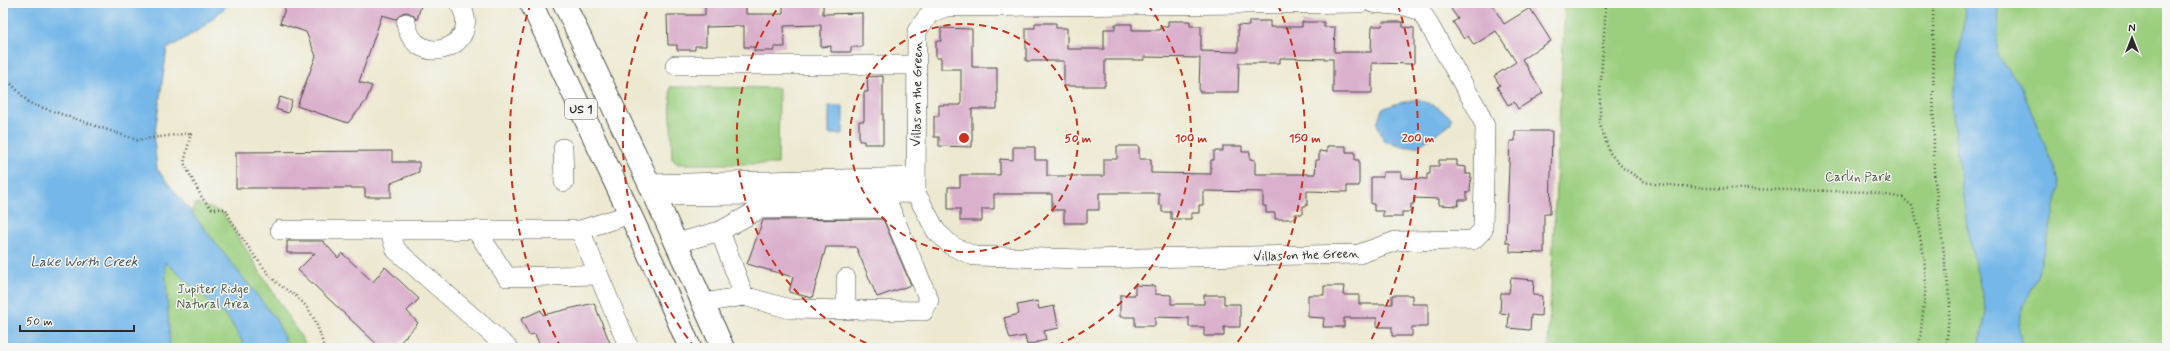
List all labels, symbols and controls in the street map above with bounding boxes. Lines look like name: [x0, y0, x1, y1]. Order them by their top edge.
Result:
north arrow: [2112, 18, 2152, 58]
text: N: [2128, 22, 2136, 36]
street label: Villas on the Green: [908, 41, 927, 147]
road number: US 1: [565, 99, 597, 119]
centre of rings: [957, 131, 971, 145]
text: 50 m: [1065, 131, 1092, 147]
text: 100 m: [1175, 131, 1208, 147]
text: 150 m: [1289, 131, 1321, 147]
text: 200 m: [1402, 131, 1435, 147]
park label: Carlin Park: [1825, 169, 1891, 186]
street label: Villas on the Green: [1253, 245, 1359, 266]
water label: Lake Worth Creek: [30, 253, 138, 271]
park label: Jupiter Ridge Natural Area: [177, 281, 250, 313]
scale bar: [20, 307, 134, 333]
text: 50 m: [26, 314, 53, 330]

